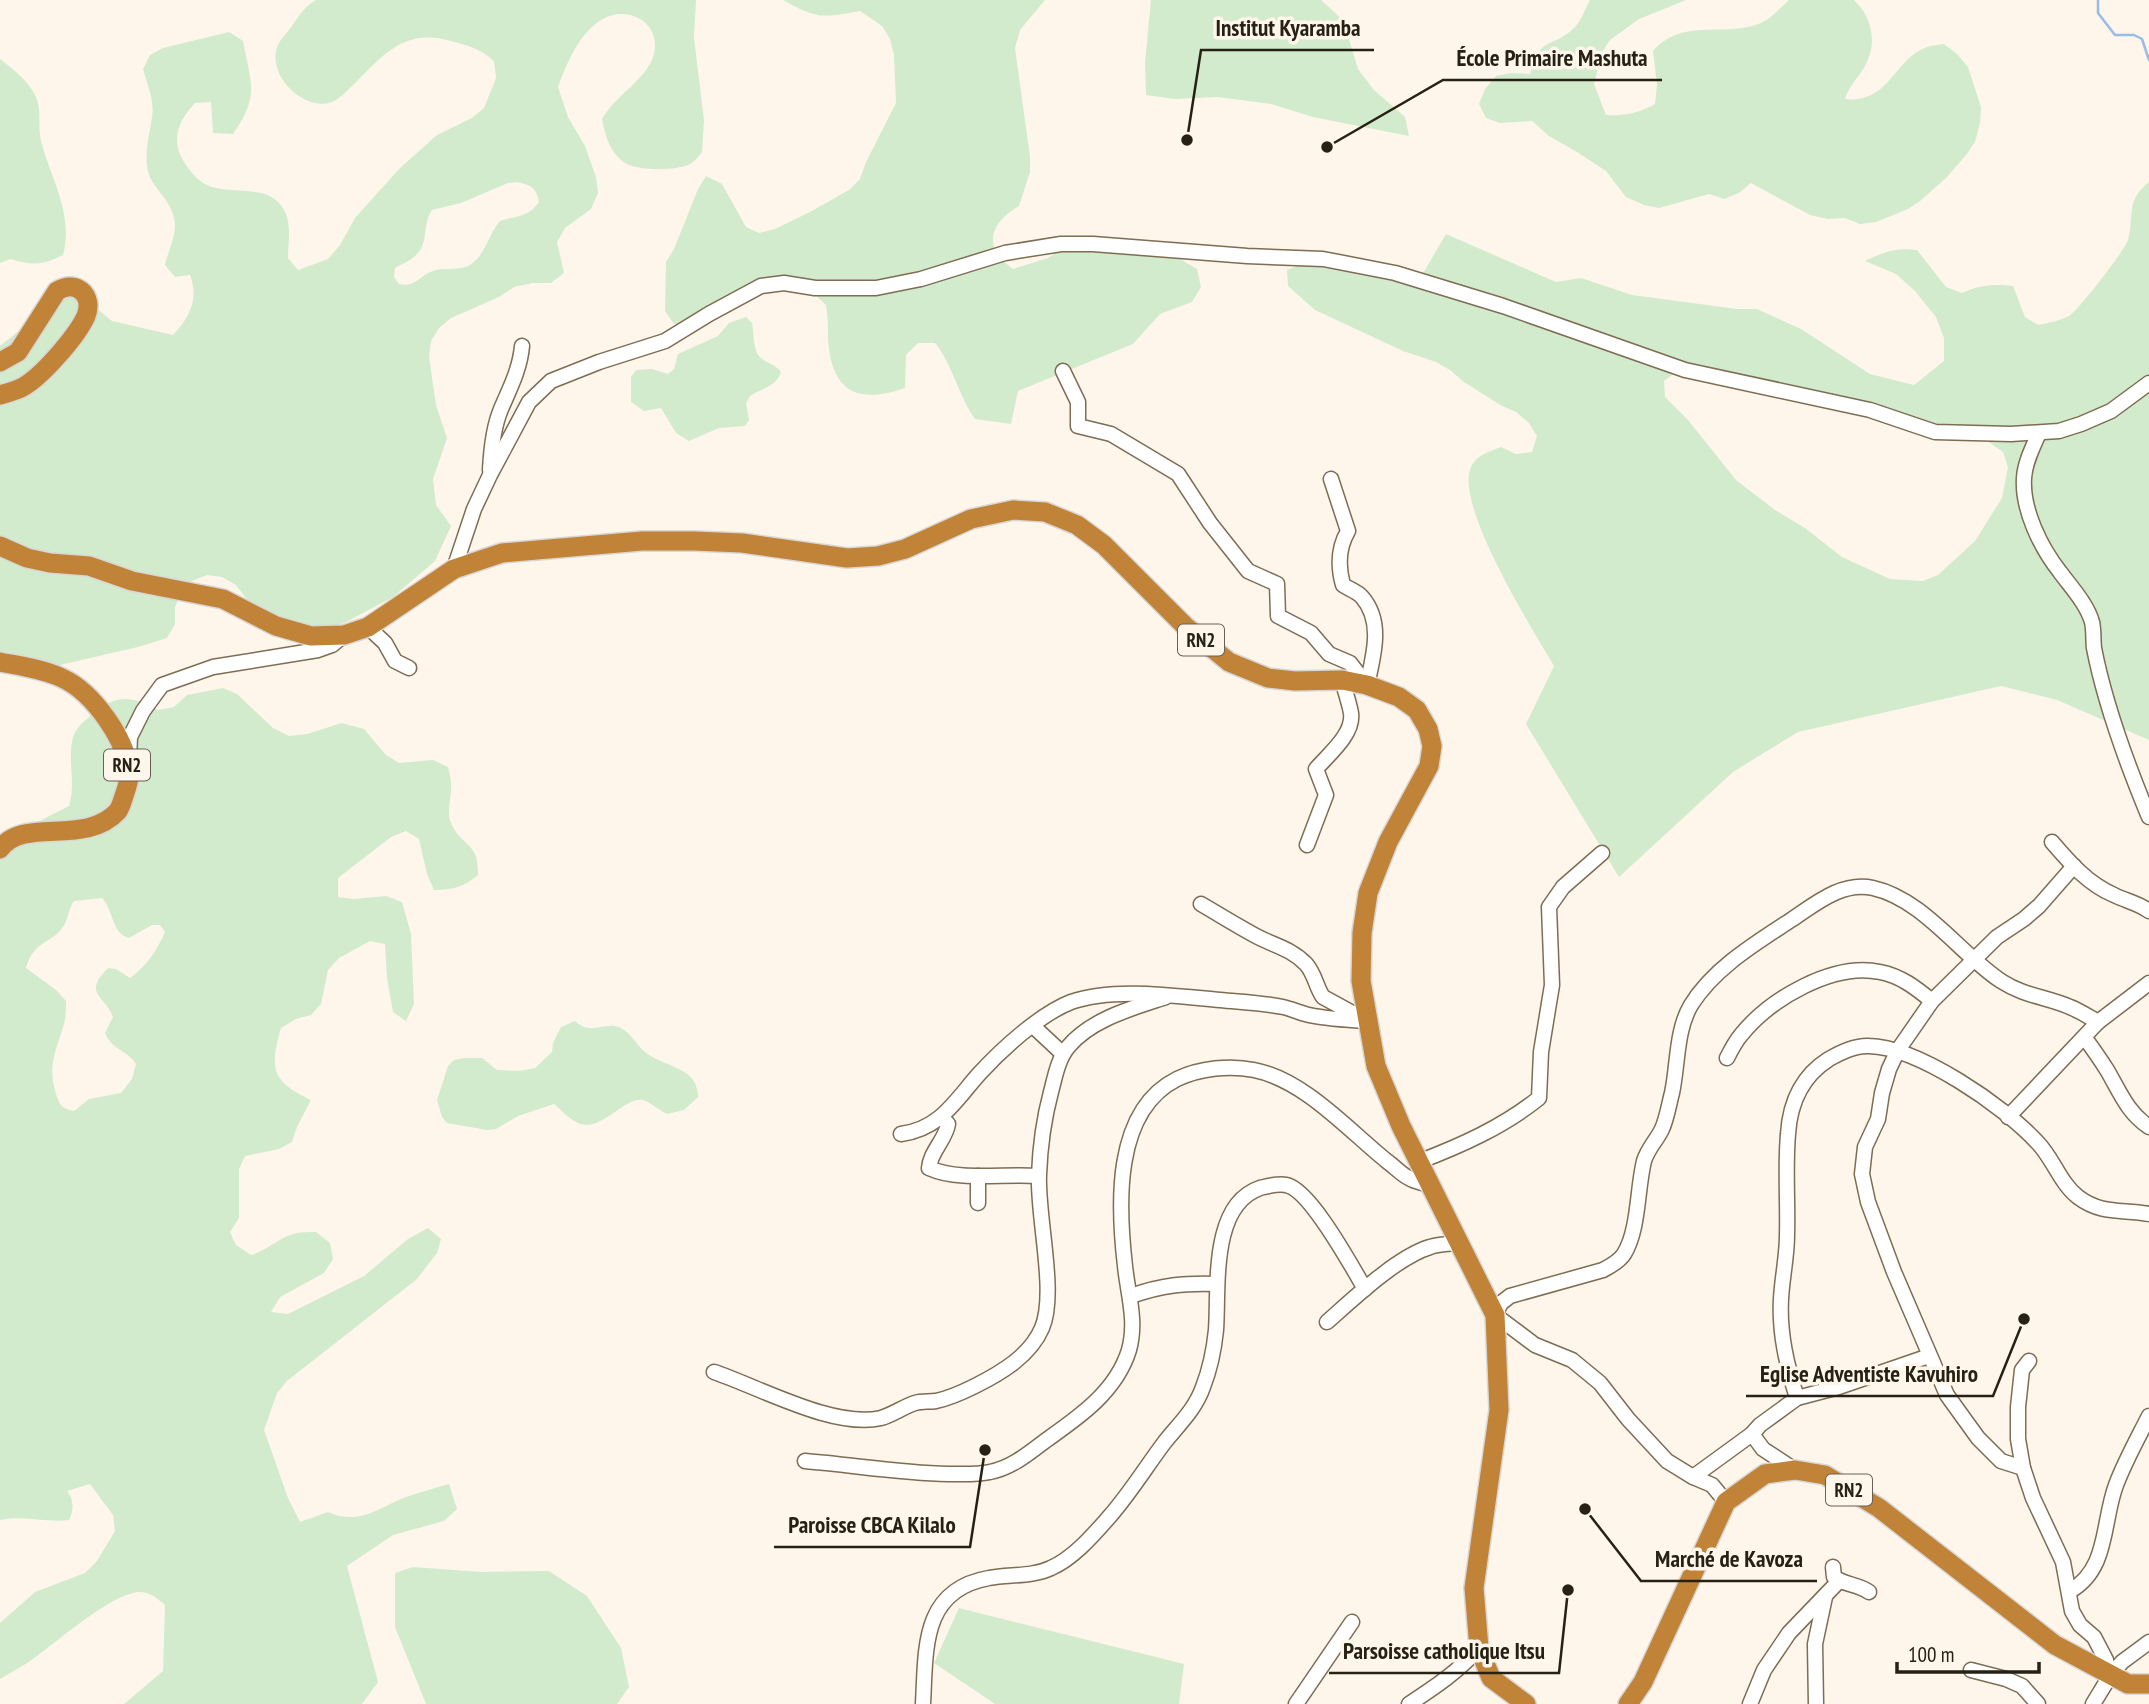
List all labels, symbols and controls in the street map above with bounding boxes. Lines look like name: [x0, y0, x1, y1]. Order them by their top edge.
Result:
callout: Institut Kyaramba: [1201, 6, 1374, 50]
text: Institut Kyaramba: [1216, 13, 1360, 42]
callout: École Primaire Mashuta: [1443, 36, 1662, 80]
text: École Primaire Mashuta: [1456, 43, 1648, 72]
road number: RN2: [1178, 624, 1224, 656]
road number: RN2: [104, 750, 150, 780]
callout: Eglise Adventiste Kavuhiro: [1746, 1352, 1993, 1396]
text: Eglise Adventiste Kavuhiro: [1760, 1359, 1978, 1388]
road number: RN2: [1826, 1474, 1872, 1506]
callout: Paroisse CBCA Kilalo: [774, 1503, 970, 1547]
text: Paroisse CBCA Kilalo: [788, 1510, 956, 1539]
callout: Marché de Kavoza: [1641, 1537, 1817, 1581]
text: Marché de Kavoza: [1655, 1544, 1803, 1573]
callout: Parsoisse catholique Itsu: [1329, 1629, 1559, 1673]
scale bar: [1897, 1630, 2039, 1674]
text: Parsoisse catholique Itsu: [1343, 1636, 1545, 1665]
text: 100 m: [1908, 1641, 1954, 1668]

